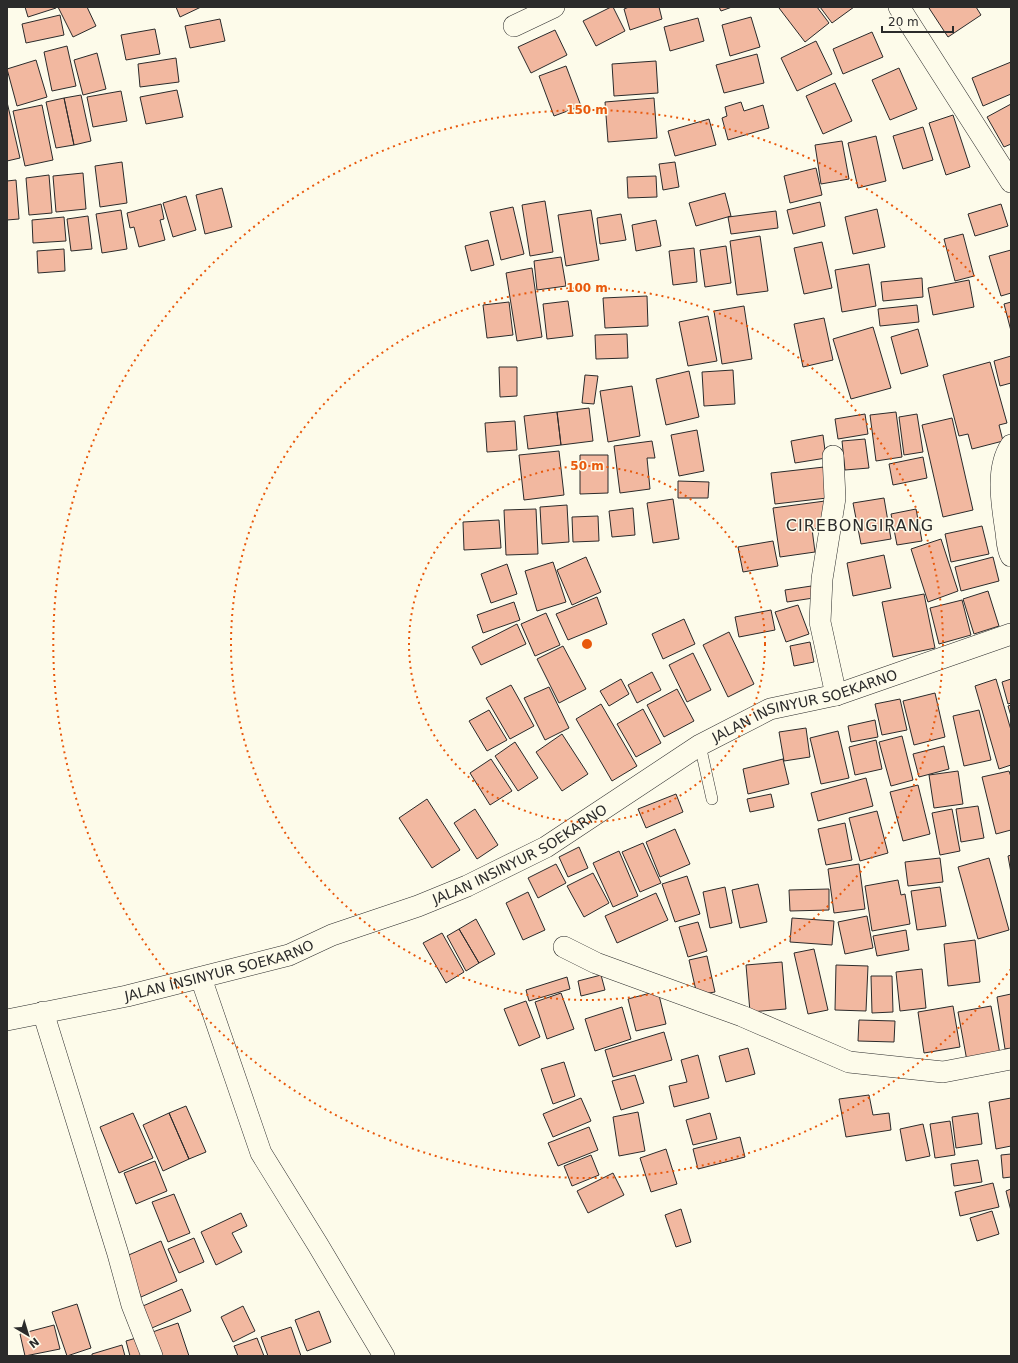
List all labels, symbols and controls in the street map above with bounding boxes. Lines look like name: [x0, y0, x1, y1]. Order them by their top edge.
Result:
scale bar: [882, 8, 953, 34]
text: 20 m: [888, 15, 919, 29]
text: 150 m: [566, 103, 608, 117]
text: 100 m: [566, 281, 608, 295]
text: 50 m: [570, 459, 604, 473]
district label: CIREBONGIRANG: [786, 516, 934, 535]
centre of rings: [580, 637, 594, 651]
street label: JALAN INSINYUR SOEKARNO: [709, 666, 899, 746]
street label: JALAN INSINYUR SOEKARNO: [429, 801, 610, 908]
street label: JALAN INSINYUR SOEKARNO: [122, 937, 316, 1004]
north arrow: [8, 1315, 48, 1355]
text: N: [26, 1335, 41, 1350]

